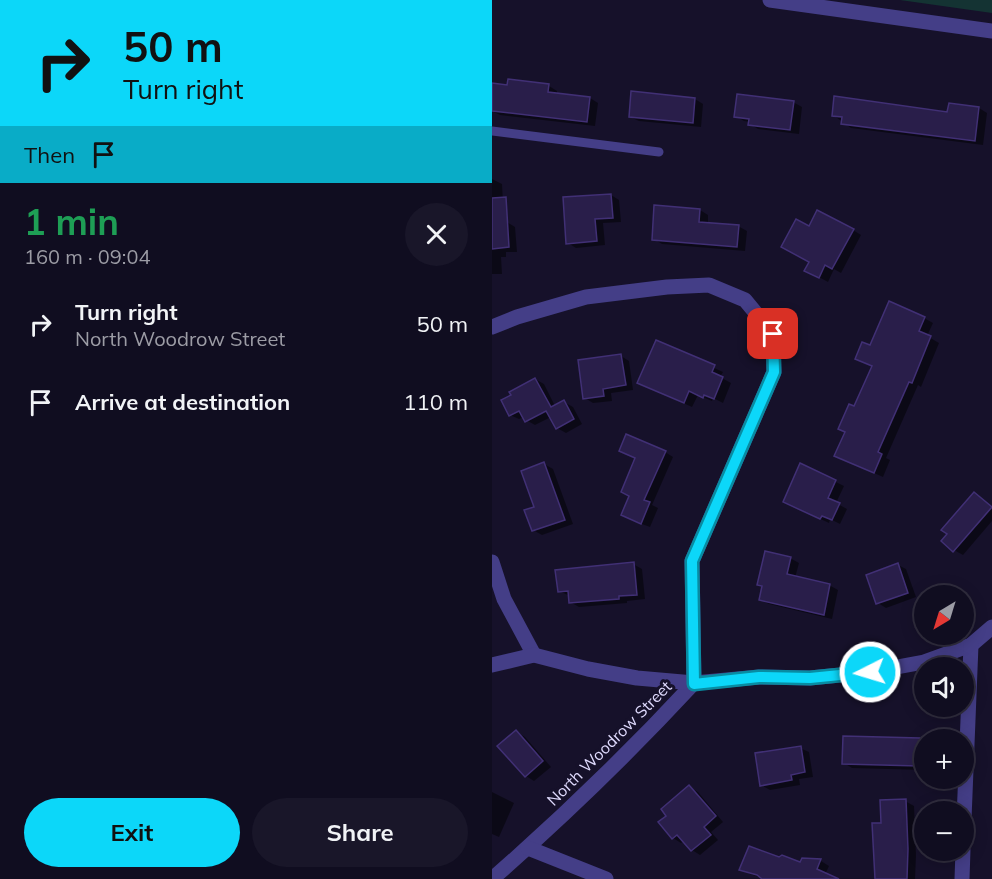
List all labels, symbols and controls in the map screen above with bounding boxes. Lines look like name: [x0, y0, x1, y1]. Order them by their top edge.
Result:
text: 50 m: [123, 20, 223, 73]
icon: right: [24, 24, 102, 102]
text: Turn right: [123, 72, 243, 106]
icon: arrive: [87, 138, 120, 171]
text: Then: [24, 141, 75, 169]
text: 1 min: [24, 199, 119, 244]
button: close: [405, 203, 468, 266]
text: 160 m · 09:04: [24, 244, 150, 269]
text: Turn right: [75, 298, 178, 326]
icon: right: [24, 308, 57, 341]
pin: [747, 308, 798, 359]
text: 50 m: [417, 310, 468, 338]
icon: arrive: [756, 317, 789, 350]
text: North Woodrow Street: [75, 326, 285, 351]
icon: arrive: [24, 386, 57, 419]
text: Arrive at destination: [75, 388, 290, 416]
text: 110 m: [403, 388, 468, 416]
north arrow: [914, 585, 974, 645]
map controls: [914, 585, 974, 861]
position arrow: [838, 640, 902, 704]
button: sound: [914, 657, 974, 717]
street label: North Woodrow Street: [542, 676, 676, 810]
button: +: [914, 729, 974, 789]
button: Exit: [24, 798, 240, 867]
button: Share: [252, 798, 468, 867]
button: −: [914, 801, 974, 861]

